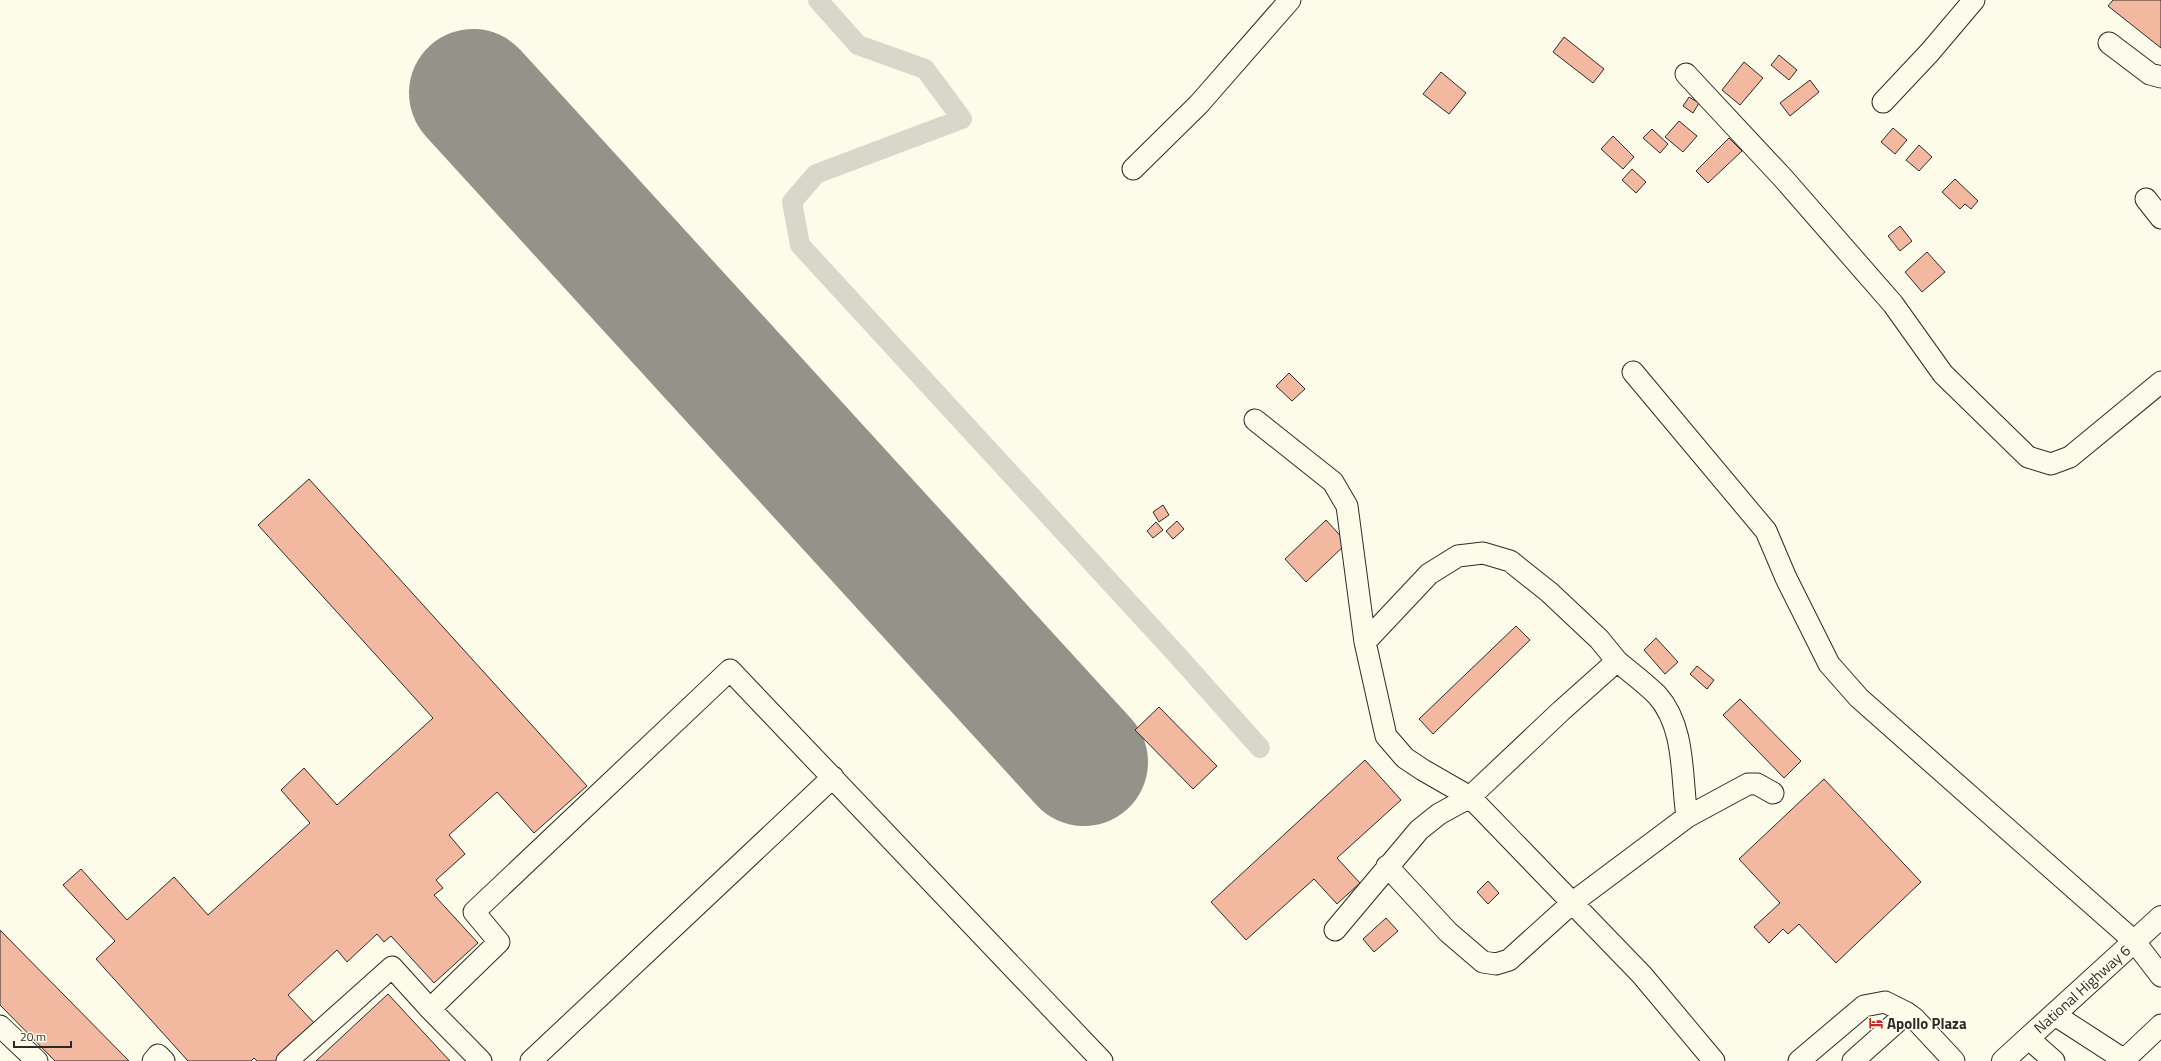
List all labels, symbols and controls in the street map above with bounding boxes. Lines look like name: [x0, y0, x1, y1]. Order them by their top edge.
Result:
street label: National Highway 6: [2028, 939, 2136, 1039]
place label: Apollo Plaza: [1887, 1012, 1967, 1035]
hotel icon: Apollo Plaza: [1868, 1015, 1884, 1031]
scale bar: [14, 1023, 71, 1049]
text: 20 m: [20, 1027, 46, 1046]

